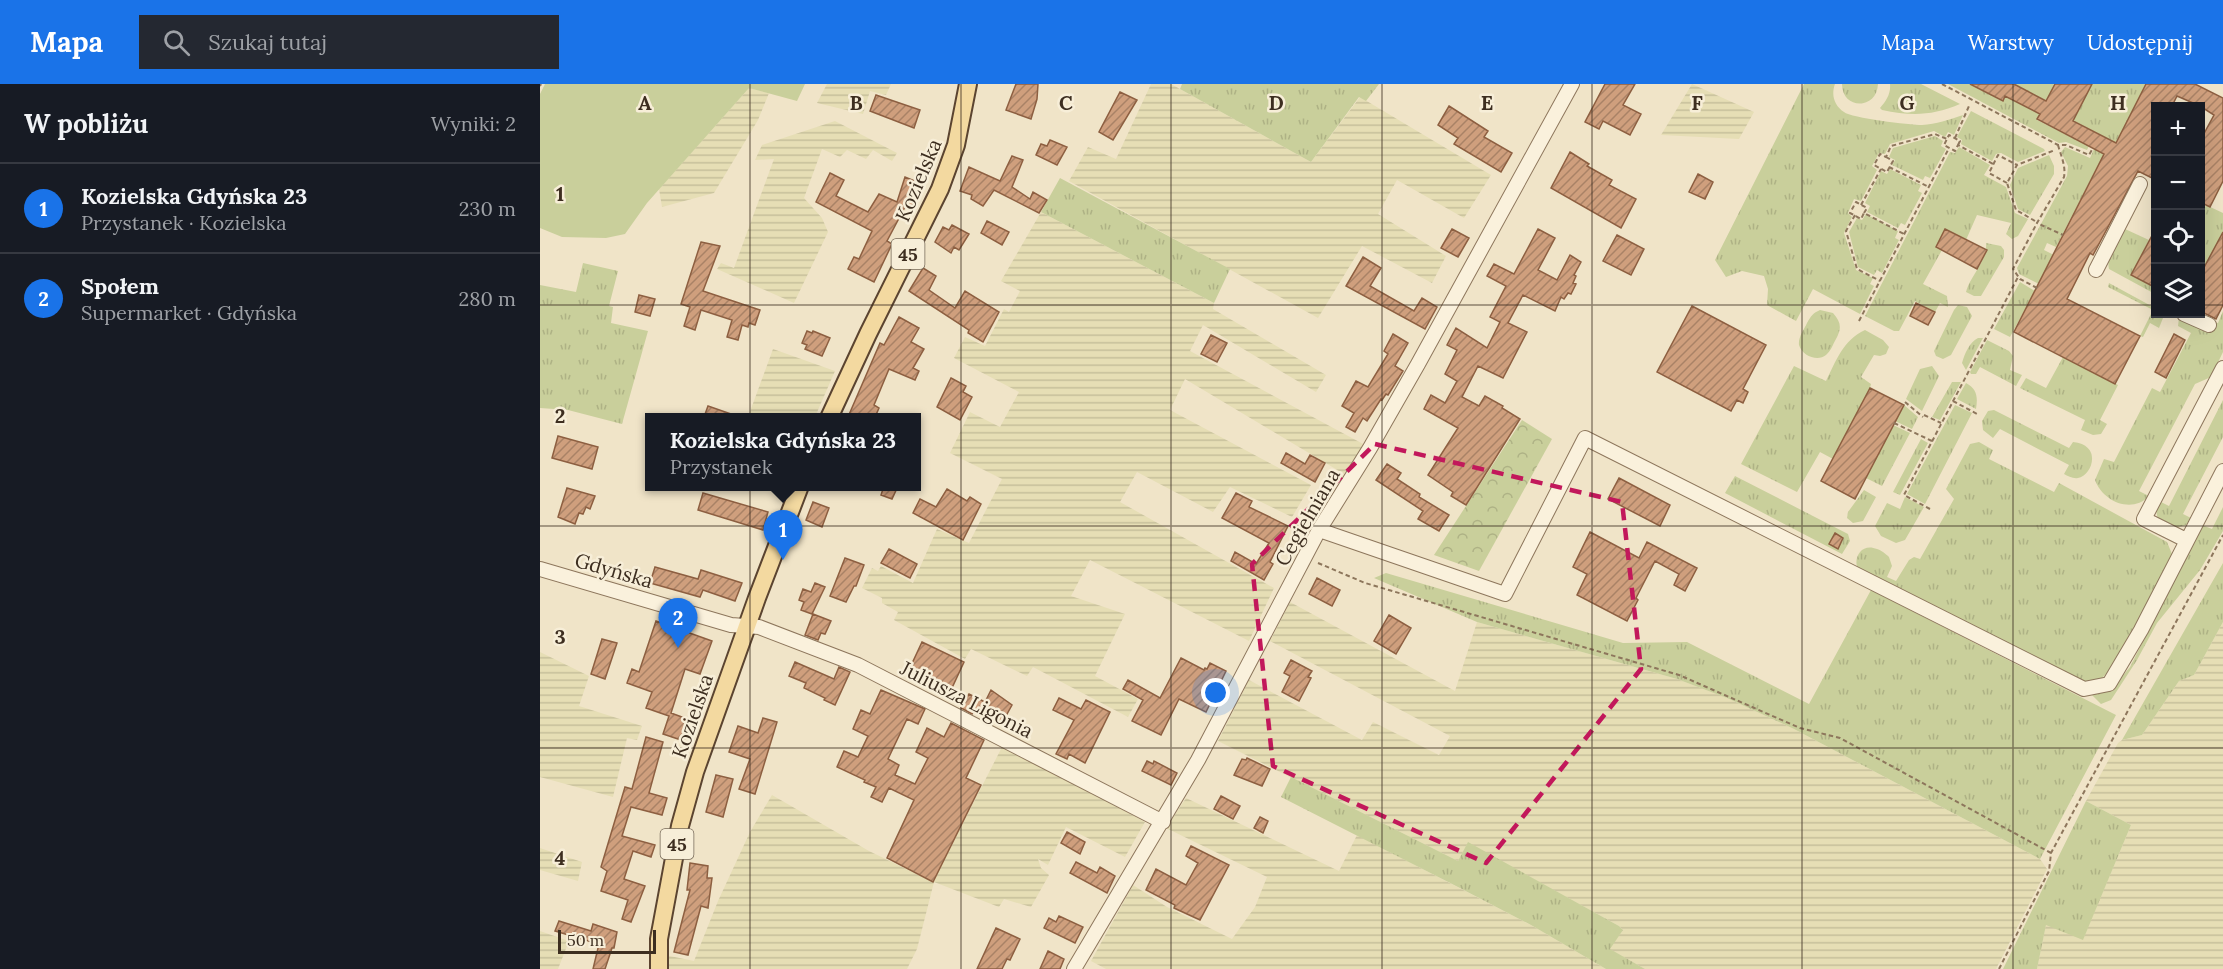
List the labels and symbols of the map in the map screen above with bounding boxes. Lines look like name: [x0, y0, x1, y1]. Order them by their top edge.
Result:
text: A: [638, 90, 652, 115]
text: B: [849, 90, 863, 115]
text: C: [1059, 90, 1073, 115]
text: D: [1268, 90, 1284, 115]
text: E: [1481, 90, 1493, 115]
text: F: [1691, 90, 1703, 115]
text: G: [1899, 90, 1915, 115]
text: H: [2110, 90, 2126, 115]
street label: Kozielska: [889, 135, 947, 225]
text: 1: [556, 181, 564, 206]
road number: 45: [892, 239, 925, 269]
text: 2: [555, 403, 565, 428]
street label: Cegielniana: [1269, 464, 1345, 570]
pin: 1: [764, 510, 802, 560]
street label: Gdyńska: [572, 547, 656, 593]
pin: 2: [658, 598, 698, 648]
text: 3: [554, 624, 566, 649]
street label: Juliusza Ligonia: [896, 654, 1037, 743]
street label: Kozielska: [666, 671, 718, 761]
your location: [1201, 678, 1230, 707]
road number: 45: [660, 829, 694, 859]
text: 4: [555, 845, 566, 870]
scale bar: [558, 927, 656, 954]

